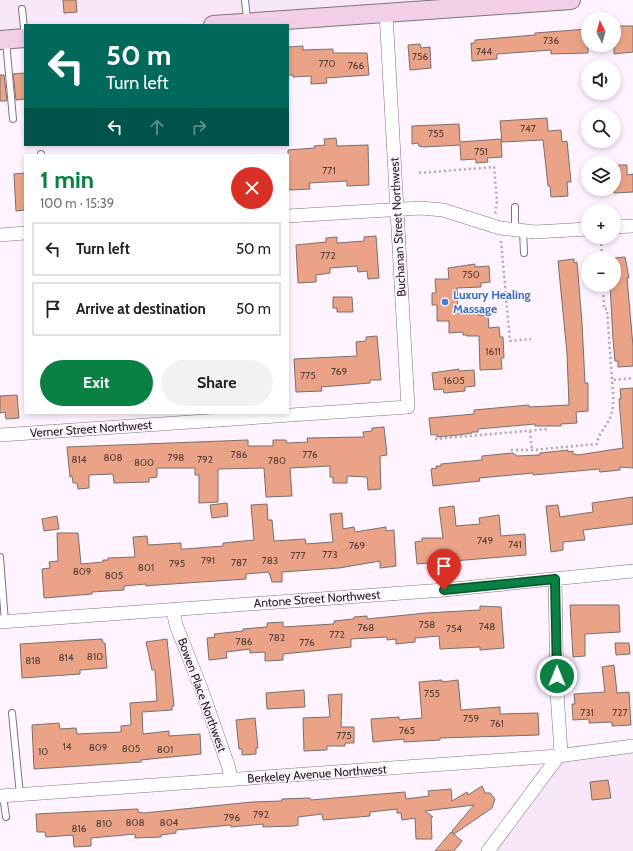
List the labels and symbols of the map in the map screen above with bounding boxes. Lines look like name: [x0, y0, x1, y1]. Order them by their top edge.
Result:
north arrow: [581, 12, 621, 52]
house number: 736: [543, 34, 559, 47]
house number: 744: [476, 45, 492, 58]
house number: 756: [412, 50, 428, 63]
house number: 770: [319, 57, 335, 70]
house number: 766: [348, 59, 364, 72]
house number: 747: [520, 122, 536, 135]
house number: 755: [428, 127, 444, 140]
house number: 751: [474, 145, 488, 158]
street label: Buchanan Street Northwest: [386, 157, 409, 297]
house number: 771: [322, 164, 336, 177]
house number: 772: [320, 249, 336, 262]
house number: 750: [462, 268, 480, 281]
place label: Luxury Healing Massage: [453, 287, 531, 316]
marker: Luxury Healing Massage: [440, 297, 450, 307]
house number: 1611: [485, 345, 501, 358]
house number: 769: [331, 365, 347, 378]
house number: 775: [300, 369, 316, 382]
house number: 1605: [443, 374, 465, 387]
street label: Verner Street Northwest: [29, 417, 153, 440]
house number: 786: [231, 448, 248, 461]
house number: 776: [302, 448, 318, 461]
house number: 808: [103, 451, 123, 464]
house number: 798: [168, 451, 184, 464]
house number: 814: [71, 453, 87, 466]
house number: 792: [197, 453, 213, 466]
house number: 780: [268, 454, 286, 467]
house number: 800: [134, 456, 154, 469]
house number: 749: [477, 534, 493, 547]
house number: 741: [508, 538, 522, 551]
house number: 769: [349, 539, 365, 552]
house number: 773: [322, 548, 338, 561]
house number: 777: [290, 549, 306, 562]
pin: [427, 549, 461, 590]
house number: 791: [201, 554, 215, 567]
house number: 783: [262, 554, 278, 567]
house number: 787: [231, 556, 247, 569]
house number: 795: [169, 557, 185, 570]
house number: 801: [138, 561, 154, 574]
house number: 809: [73, 565, 92, 578]
house number: 805: [105, 569, 123, 582]
street label: Antone Street Northwest: [253, 587, 381, 610]
house number: 758: [419, 618, 435, 631]
house number: 748: [479, 620, 495, 633]
house number: 768: [358, 621, 374, 634]
house number: 754: [446, 622, 462, 635]
house number: 772: [329, 628, 345, 641]
house number: 782: [269, 631, 285, 644]
house number: 786: [236, 635, 253, 648]
street label: Bowen Place Northwest: [175, 636, 230, 754]
house number: 776: [299, 636, 315, 649]
house number: 810: [87, 650, 103, 663]
house number: 814: [58, 651, 74, 664]
house number: 818: [25, 654, 41, 667]
position arrow: [536, 655, 578, 697]
house number: 755: [424, 687, 440, 700]
house number: 731: [580, 706, 594, 719]
house number: 727: [612, 706, 628, 719]
house number: 759: [463, 712, 479, 725]
house number: 761: [490, 717, 504, 730]
house number: 765: [399, 724, 415, 737]
house number: 775: [336, 729, 352, 742]
house number: 14: [62, 740, 72, 753]
house number: 809: [89, 741, 108, 754]
house number: 805: [122, 742, 140, 755]
house number: 801: [157, 743, 173, 756]
house number: 10: [38, 745, 48, 758]
street label: Berkeley Avenue Northwest: [247, 761, 387, 786]
house number: 792: [253, 808, 269, 821]
house number: 796: [224, 811, 241, 824]
house number: 808: [125, 816, 145, 829]
house number: 804: [160, 816, 179, 829]
house number: 810: [96, 817, 112, 830]
house number: 816: [71, 822, 87, 835]

